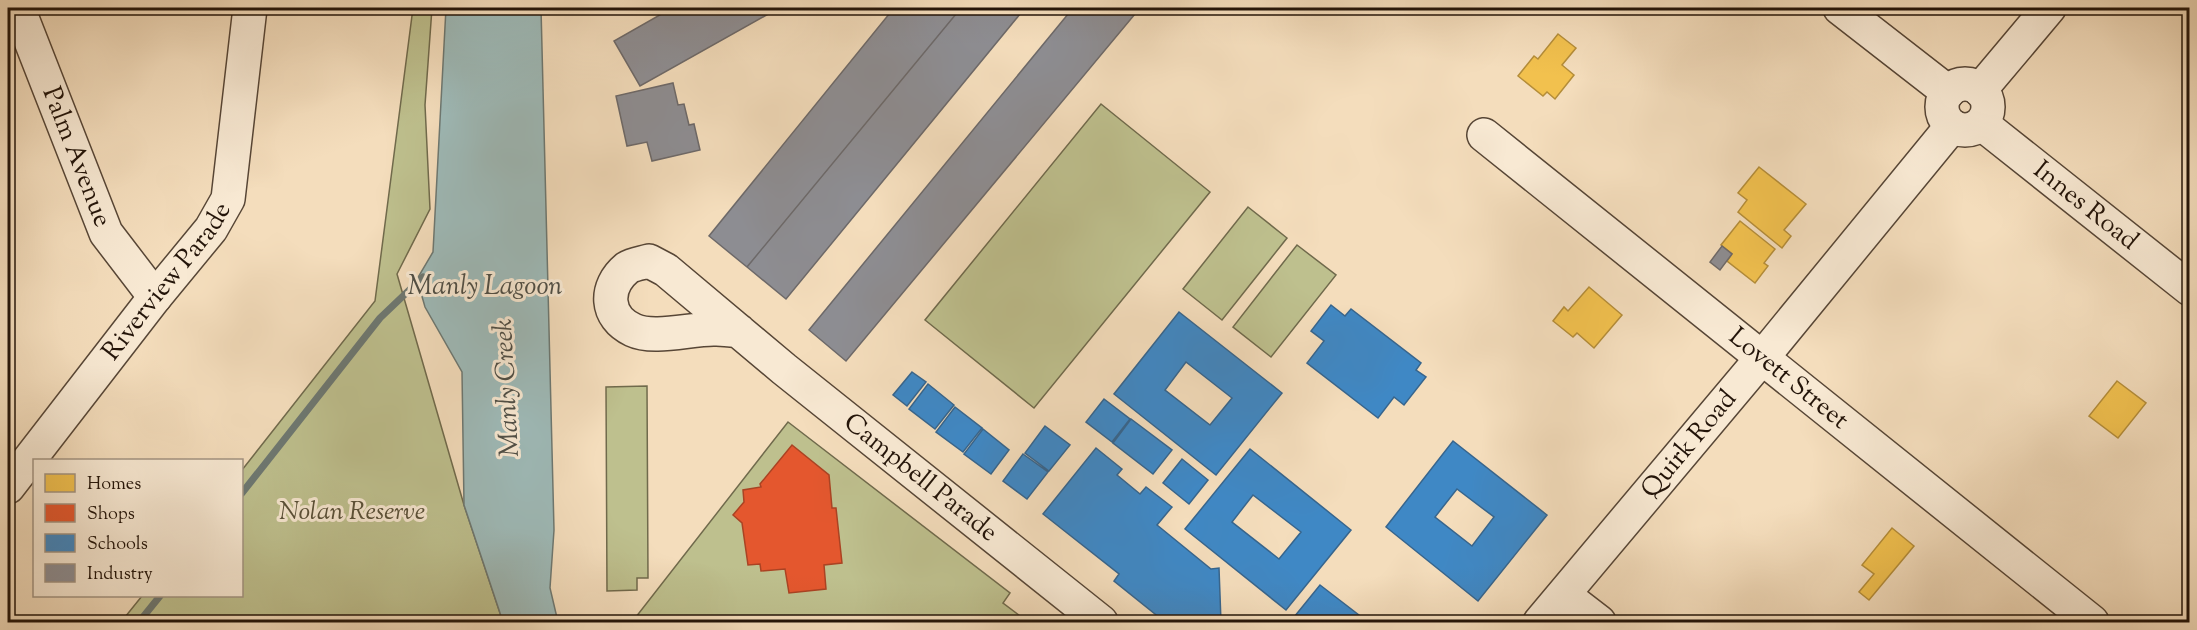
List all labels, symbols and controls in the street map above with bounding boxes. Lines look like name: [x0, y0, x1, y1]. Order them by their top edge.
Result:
street label: Palm Avenue: [32, 82, 120, 232]
street label: Innes Road: [2025, 153, 2146, 260]
street label: Riverview Parade: [94, 196, 241, 369]
water label: Manly Lagoon: [407, 268, 563, 307]
water label: Manly Creek: [485, 318, 531, 458]
street label: Lovett Street: [1720, 319, 1856, 439]
street label: Quirk Road: [1633, 382, 1746, 507]
street label: Campbell Parade: [835, 405, 1005, 551]
legend: [33, 459, 243, 597]
text: Homes: [87, 472, 141, 498]
park label: Nolan Reserve: [279, 494, 425, 531]
text: Shops: [87, 502, 135, 528]
text: Schools: [87, 532, 148, 558]
text: Industry: [87, 562, 153, 588]

